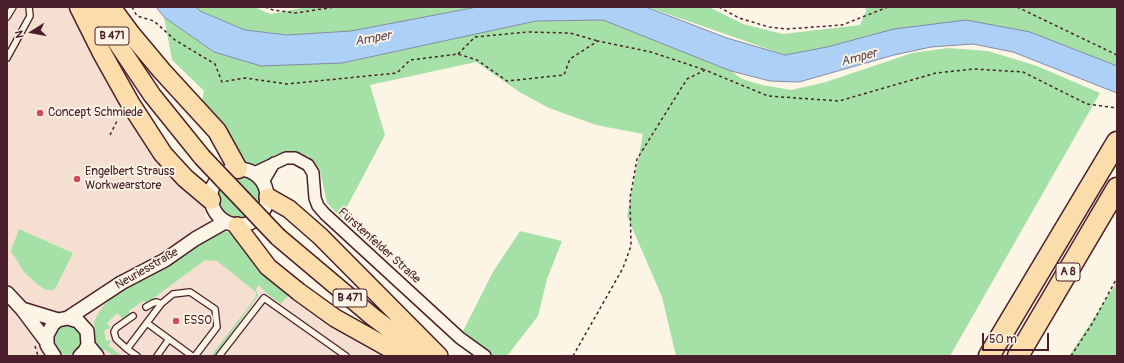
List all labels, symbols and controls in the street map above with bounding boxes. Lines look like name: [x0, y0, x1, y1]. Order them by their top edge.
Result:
north arrow: [12, 12, 52, 52]
road number: B 471: [95, 27, 129, 45]
water label: Amper: [353, 28, 393, 50]
text: N: [13, 29, 27, 39]
water label: Amper: [839, 46, 879, 70]
place label: Concept Schmiede: [48, 106, 143, 120]
marker: Concept Schmiede: [35, 108, 45, 118]
place label: Engelbert Strauss Workwearstore: [85, 165, 175, 193]
marker: Engelbert Strauss Workwearstore: [72, 174, 82, 184]
street label: Fürstenfelder Straße: [335, 205, 423, 287]
street label: Neuriesstraße: [113, 245, 181, 293]
road number: A 8: [1056, 263, 1080, 281]
road number: B 471: [333, 289, 367, 307]
place label: ESSO: [184, 314, 212, 328]
marker: ESSO: [171, 316, 181, 326]
scale bar: [984, 325, 1051, 351]
text: 50 m: [989, 332, 1017, 347]

